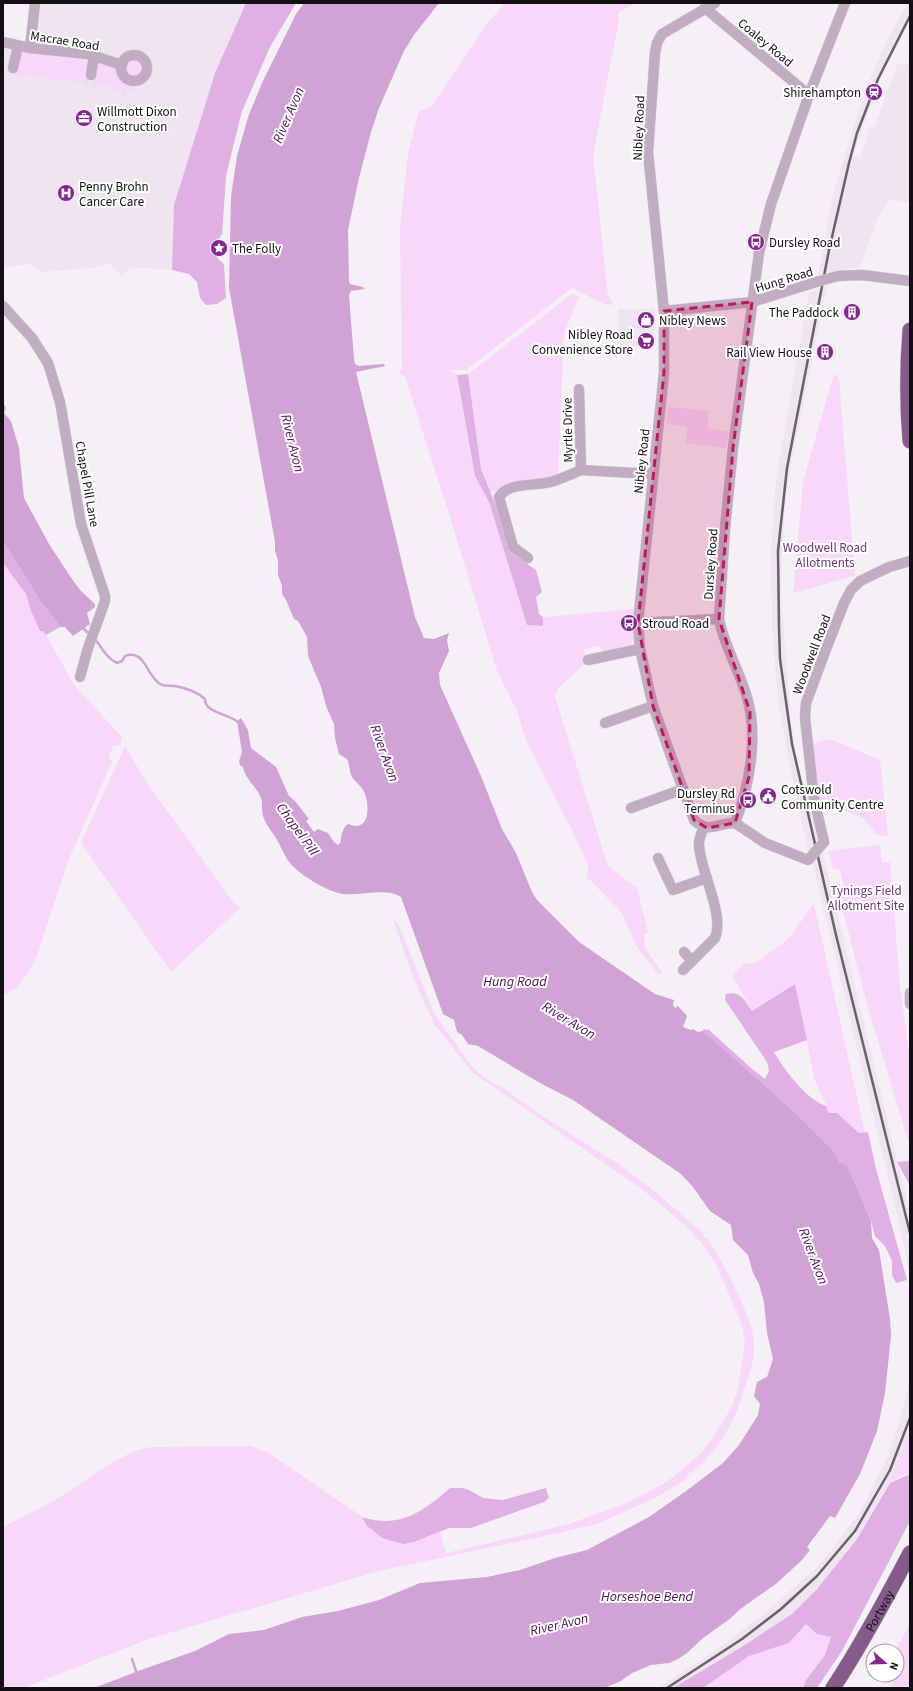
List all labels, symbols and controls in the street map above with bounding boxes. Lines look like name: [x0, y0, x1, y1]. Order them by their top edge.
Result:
street label: Coaley Road: [734, 14, 797, 71]
street label: Macrae Road: [29, 27, 101, 55]
station icon: Shirehampton: [864, 82, 884, 102]
water label: River Avon: [268, 84, 310, 147]
place label: Shirehampton: [783, 84, 861, 102]
street label: Nibley Road: [629, 95, 649, 161]
place label: Willmott Dixon Construction: [97, 103, 177, 136]
office icon: Willmott Dixon Construction: [74, 108, 94, 128]
place label: Penny Brohn Cancer Care: [79, 178, 149, 211]
hospital icon: Penny Brohn Cancer Care: [56, 183, 76, 203]
bus stop icon: Dursley Road: [746, 232, 766, 252]
place label: Dursley Road: [769, 234, 840, 252]
place icon: The Folly: [209, 238, 229, 258]
place label: The Folly: [232, 240, 281, 258]
street label: Hung Road: [753, 263, 815, 297]
building icon: The Paddock: [842, 302, 862, 322]
place label: The Paddock: [769, 304, 840, 322]
shop icon: Nibley News: [636, 310, 656, 330]
place label: Nibley News: [659, 312, 727, 330]
place label: Nibley Road Convenience Store: [532, 326, 633, 359]
supermarket icon: Nibley Road Convenience Store: [636, 331, 656, 351]
building icon: Rail View House: [815, 342, 835, 362]
place label: Rail View House: [726, 344, 812, 362]
street label: Myrtle Drive: [558, 397, 578, 463]
water label: River Avon: [275, 412, 309, 474]
street label: Nibley Road: [630, 428, 654, 494]
street label: Chapel Pill Lane: [71, 440, 103, 528]
street label: Dursley Road: [700, 528, 722, 600]
park label: Woodwell Road Allotments: [783, 539, 867, 572]
street label: Woodwell Road: [788, 612, 835, 697]
bus stop icon: Stroud Road: [619, 613, 639, 633]
place label: Stroud Road: [642, 615, 709, 633]
water label: River Avon: [365, 722, 404, 785]
place label: Cotswold Community Centre: [781, 781, 884, 814]
place label: Dursley Rd Terminus: [677, 785, 736, 818]
public building icon: Cotswold Community Centre: [758, 786, 778, 806]
bus stop icon: Dursley Rd Terminus: [738, 790, 758, 810]
water label: Chapel Pill: [271, 799, 324, 861]
park label: Tynings Field Allotment Site: [827, 882, 905, 915]
water label: Hung Road: [483, 972, 547, 992]
water label: River Avon: [538, 997, 599, 1045]
water label: River Avon: [793, 1225, 833, 1288]
water label: Horseshoe Bend: [601, 1587, 694, 1607]
street label: Portway: [861, 1587, 899, 1635]
water label: River Avon: [528, 1609, 590, 1641]
north arrow: [865, 1643, 905, 1683]
text: N: [886, 1660, 902, 1672]

